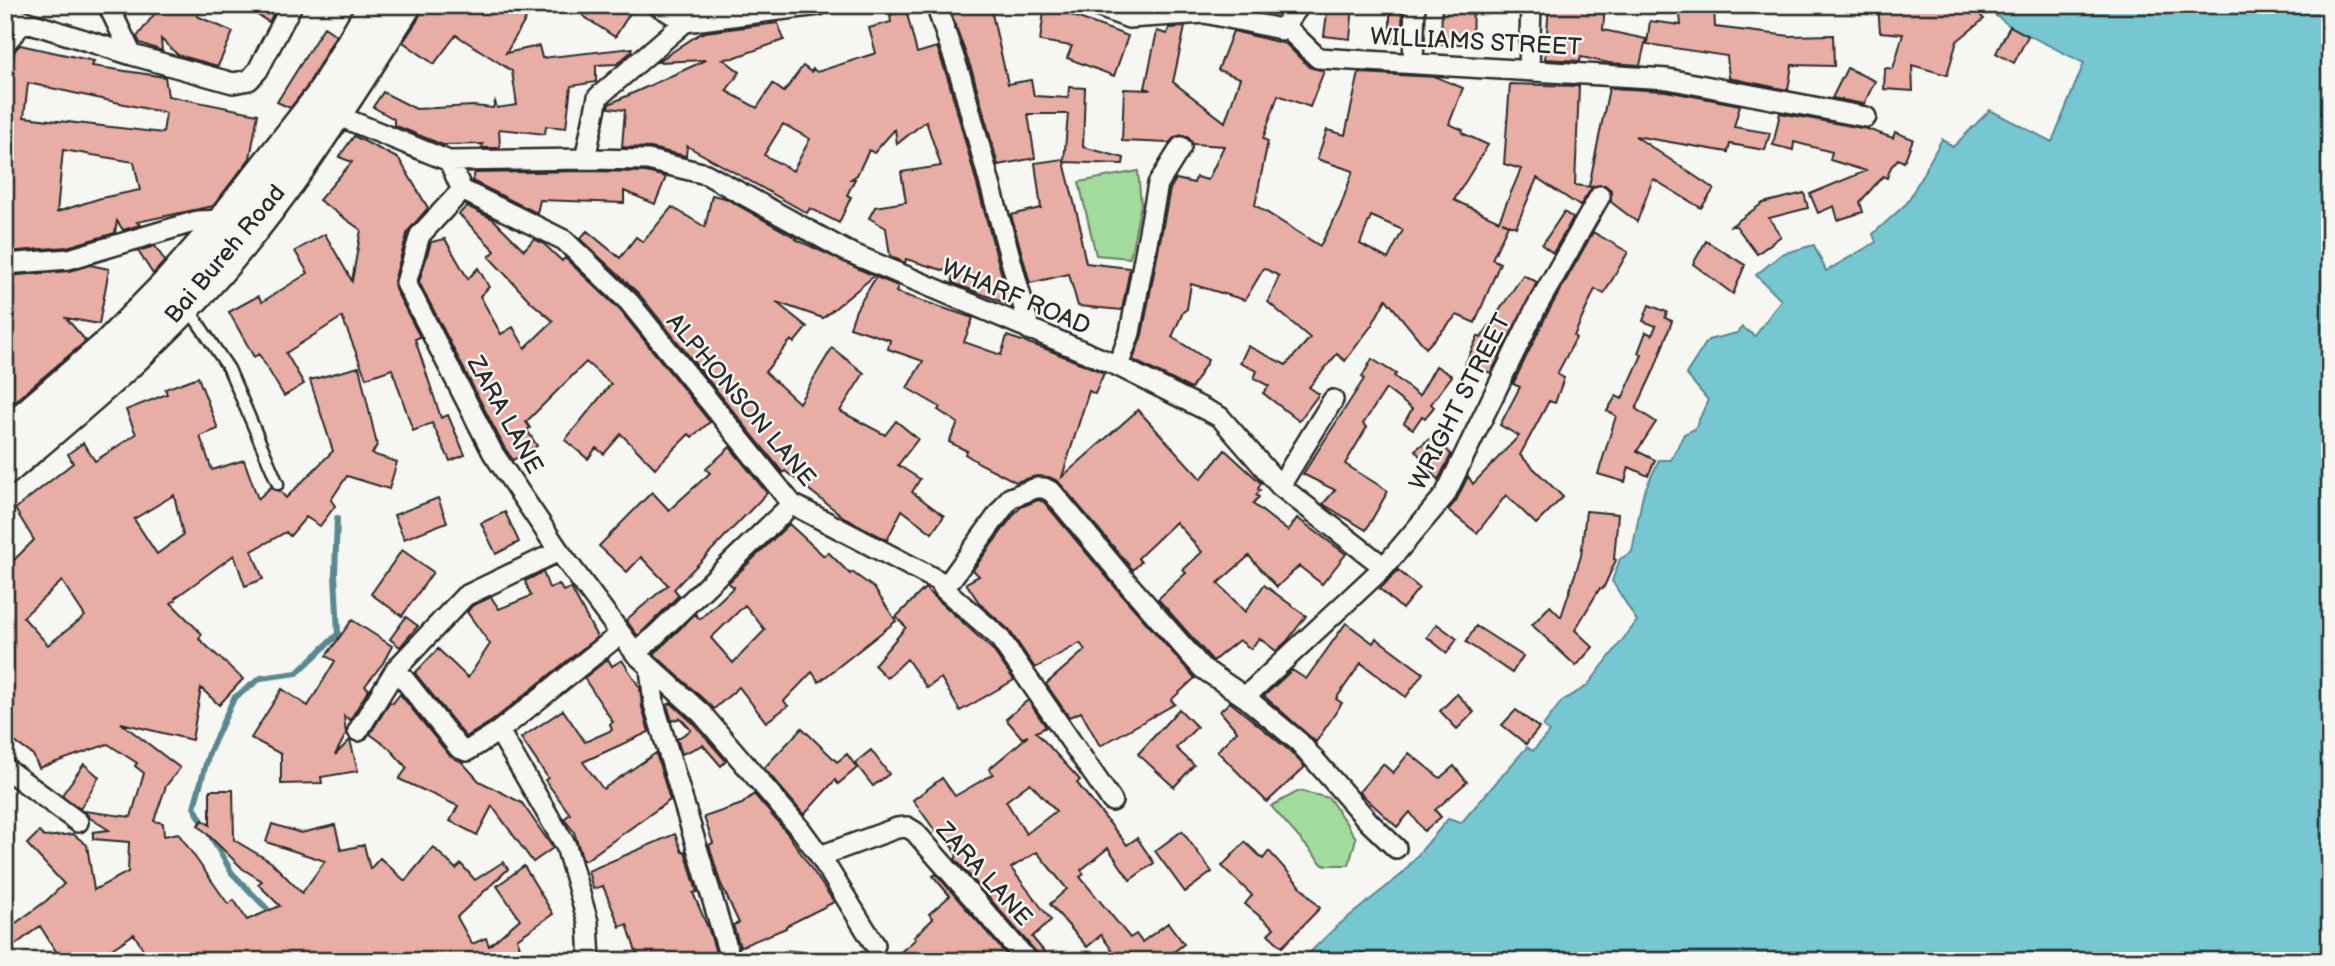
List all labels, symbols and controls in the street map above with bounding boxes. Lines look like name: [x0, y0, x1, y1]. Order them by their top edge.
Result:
street label: WILLIAMS STREET: [1369, 22, 1583, 62]
street label: Bai Bureh Road: [159, 179, 291, 329]
street label: WHARF ROAD: [937, 253, 1095, 341]
street label: ALPHONSON LANE: [660, 308, 822, 492]
street label: WRIGHT STREET: [1403, 308, 1517, 495]
street label: ZARA LANE: [460, 350, 549, 479]
street label: ZARA LANE: [929, 815, 1038, 932]

